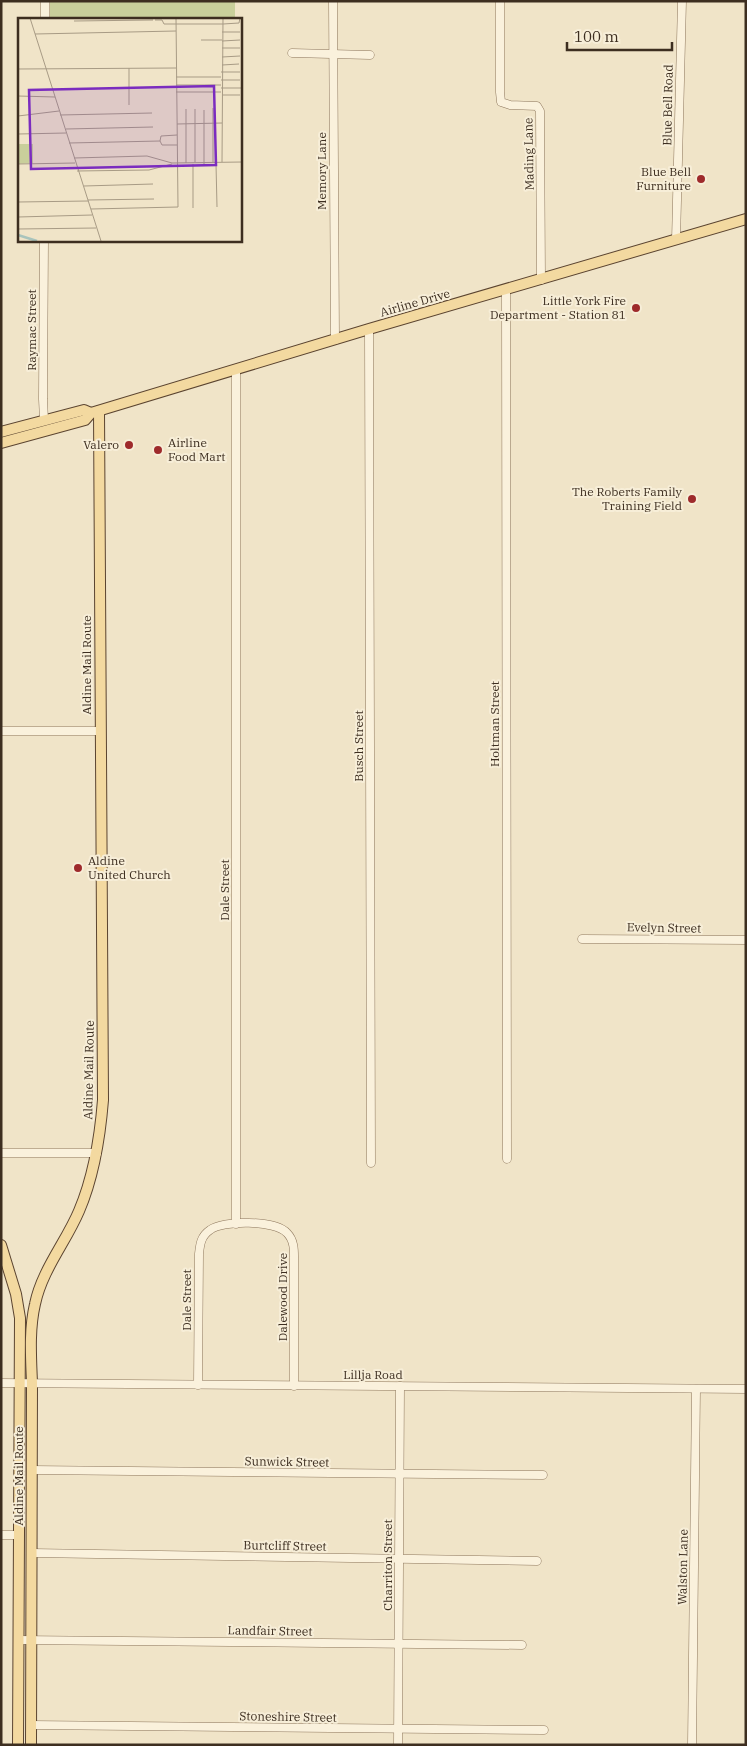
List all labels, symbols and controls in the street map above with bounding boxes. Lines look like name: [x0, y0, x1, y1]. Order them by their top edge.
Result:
inset map: [18, 18, 241, 241]
scale bar: [567, 20, 672, 52]
text: 100 m: [574, 27, 619, 46]
street label: Blue Bell Road: [659, 64, 676, 146]
street label: Mading Lane: [520, 117, 537, 191]
street label: Memory Lane: [314, 132, 329, 210]
place label: Blue Bell Furniture: [636, 164, 691, 193]
marker: Blue Bell Furniture: [695, 173, 707, 185]
street label: Airline Drive: [378, 285, 451, 320]
street label: Raymac Street: [24, 289, 39, 371]
place label: Little York Fire Department - Station 81: [490, 293, 626, 322]
marker: Little York Fire Department - Station 81: [630, 302, 642, 314]
place label: Airline Food Mart: [168, 435, 226, 464]
place label: Valero: [83, 437, 119, 452]
marker: Valero: [123, 439, 135, 451]
marker: Airline Food Mart: [152, 444, 164, 456]
place label: The Roberts Family Training Field: [572, 484, 683, 513]
marker: The Roberts Family Training Field: [686, 493, 698, 505]
street label: Aldine Mail Route: [79, 615, 94, 715]
street label: Holtman Street: [487, 681, 502, 767]
street label: Busch Street: [351, 710, 366, 782]
place label: Aldine United Church: [88, 853, 171, 882]
street label: Dale Street: [217, 859, 232, 921]
marker: Aldine United Church: [72, 862, 84, 874]
street label: Evelyn Street: [627, 919, 701, 936]
street label: Aldine Mail Route: [80, 1020, 97, 1120]
street label: Dalewood Drive: [275, 1253, 290, 1341]
street label: Dale Street: [179, 1269, 194, 1331]
street label: Lillja Road: [343, 1367, 403, 1382]
street label: Aldine Mail Route: [11, 1426, 26, 1526]
street label: Sunwick Street: [244, 1453, 330, 1470]
street label: Charriton Street: [380, 1519, 395, 1611]
street label: Walston Lane: [674, 1529, 691, 1605]
street label: Burtcliff Street: [243, 1537, 327, 1554]
street label: Landfair Street: [227, 1622, 313, 1639]
street label: Stoneshire Street: [239, 1708, 337, 1725]

